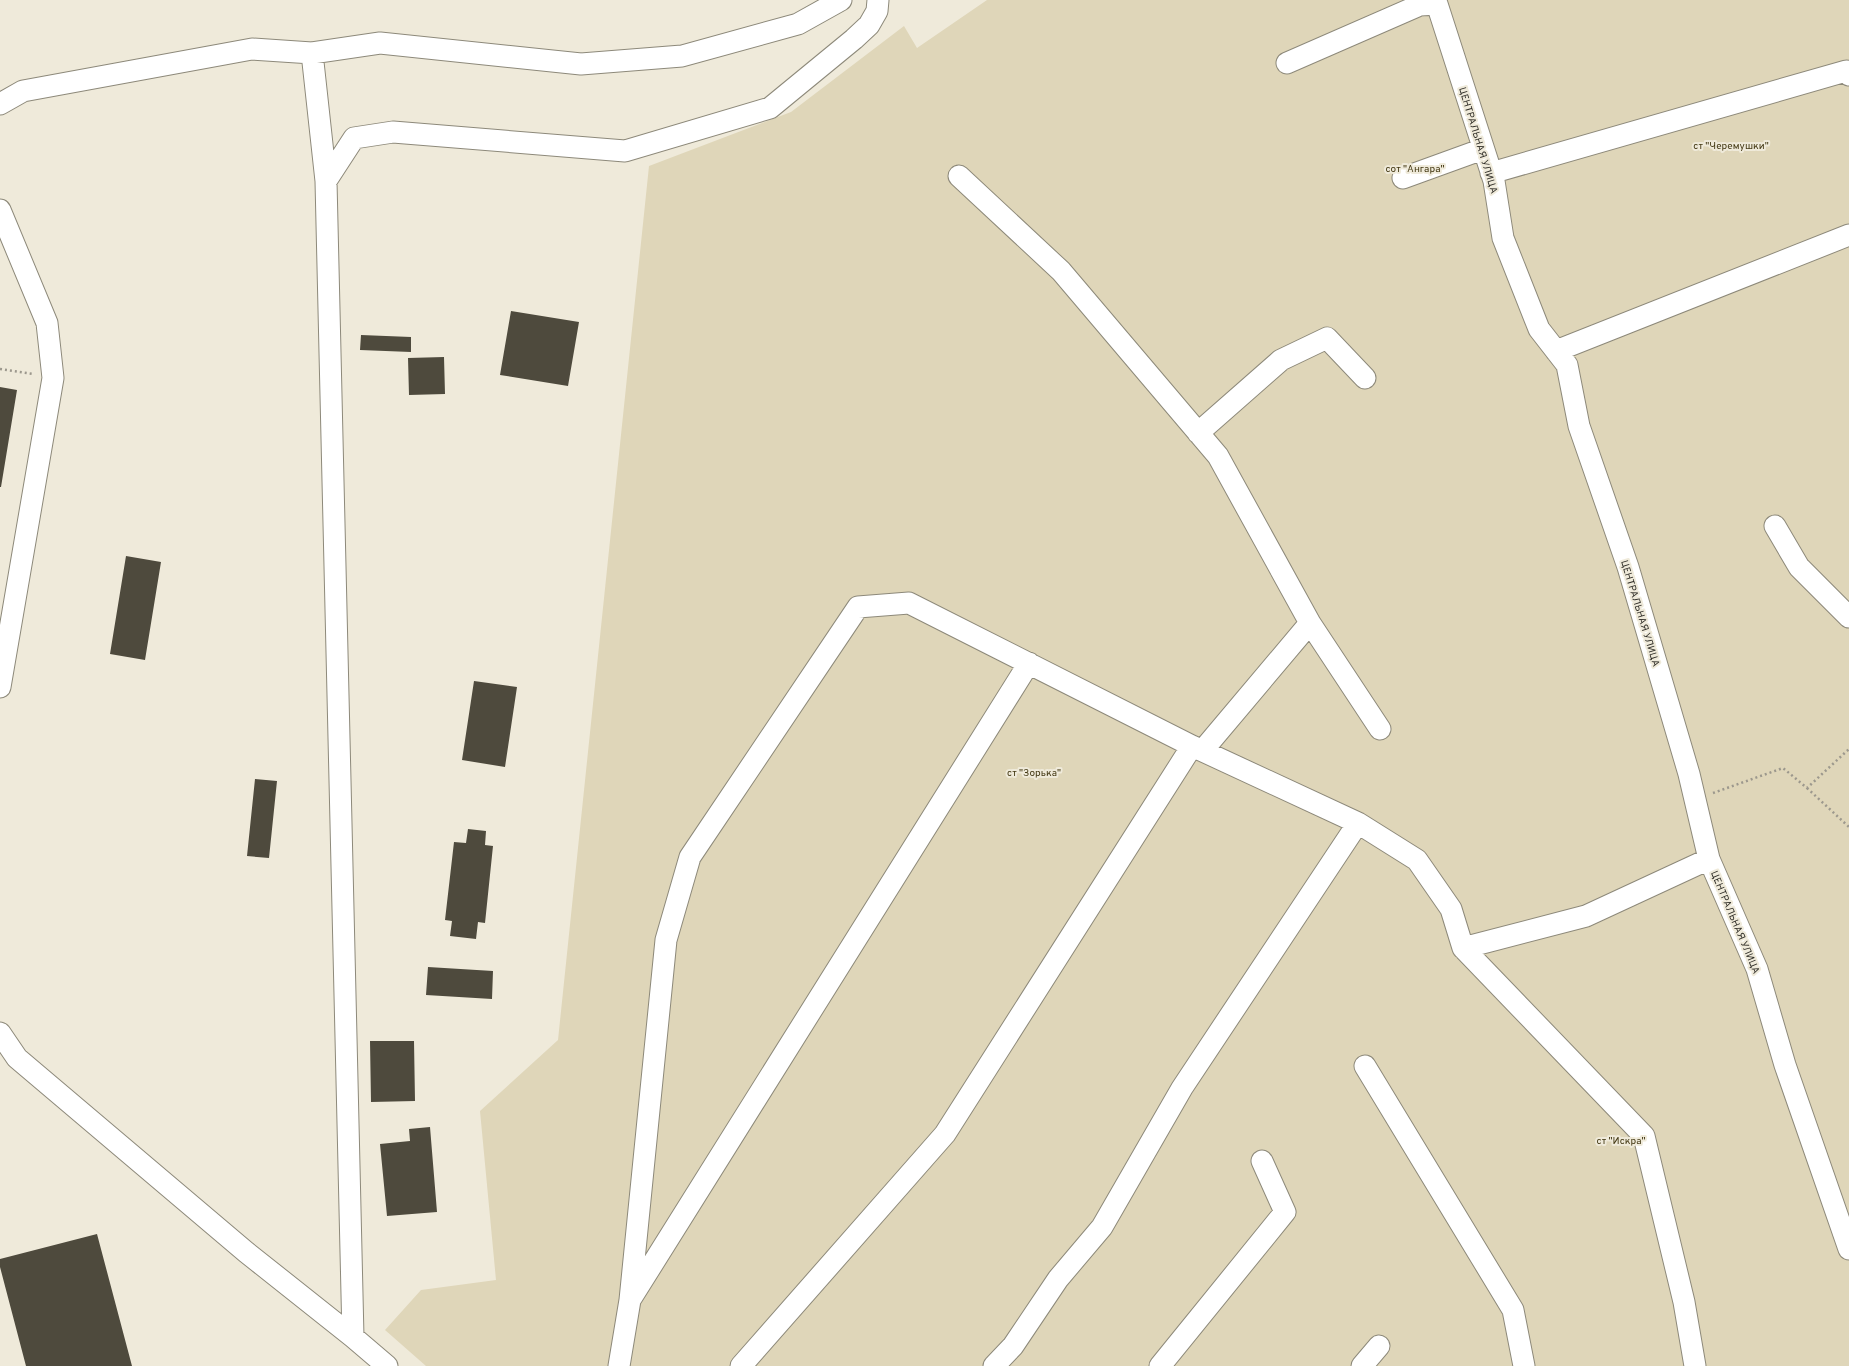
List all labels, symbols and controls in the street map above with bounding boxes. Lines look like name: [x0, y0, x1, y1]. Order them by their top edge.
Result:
street label: ЦЕНТРАЛЬНАЯ УЛИЦА: [1455, 86, 1500, 196]
park label: ст "Черемушки": [1693, 140, 1769, 153]
park label: сот "Ангара": [1386, 163, 1444, 176]
street label: ЦЕНТРАЛЬНАЯ УЛИЦА: [1617, 559, 1662, 669]
park label: ст "Зорька": [1007, 767, 1061, 780]
street label: ЦЕНТРАЛЬНАЯ УЛИЦА: [1707, 869, 1762, 976]
park label: ст "Искра": [1597, 1135, 1645, 1148]

